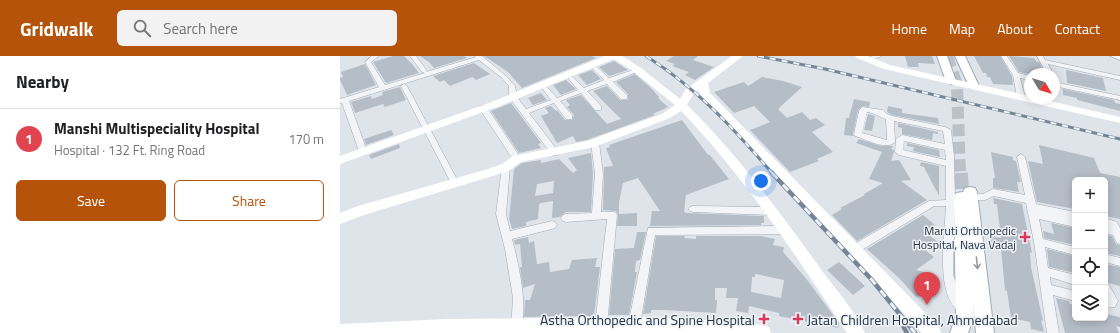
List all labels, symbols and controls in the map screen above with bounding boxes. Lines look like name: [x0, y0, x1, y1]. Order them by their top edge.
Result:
search box: [117, 10, 397, 46]
text: Gridwalk: [20, 14, 93, 43]
icon: search: [131, 17, 153, 39]
text: Search here: [163, 17, 238, 40]
text: Home: [892, 18, 927, 39]
text: Map: [949, 18, 975, 39]
text: About: [997, 18, 1033, 39]
text: Contact: [1055, 18, 1100, 39]
north arrow: [1024, 68, 1060, 104]
text: Nearby: [16, 69, 69, 95]
text: Manshi Multispeciality Hospital: [54, 117, 260, 140]
text: 1: [25, 129, 33, 149]
text: 170 m: [288, 129, 324, 149]
text: Hospital · 132 Ft. Ring Road: [54, 140, 205, 160]
your location: [751, 171, 771, 191]
map controls: [1072, 177, 1108, 321]
button: +: [1072, 177, 1108, 213]
button: Save: [16, 180, 166, 221]
button: Share: [174, 180, 324, 221]
button: −: [1072, 213, 1108, 249]
place label: Maruti Orthopedic Hospital, Nava Vadaj: [913, 221, 1016, 254]
marker: Maruti Orthopedic Hospital, Nava Vadaj: [1019, 231, 1031, 243]
button: locate: [1072, 249, 1108, 285]
one-way arrow: [974, 256, 981, 269]
pin: 1: [914, 272, 940, 305]
button: layers: [1072, 285, 1108, 321]
place label: Astha Orthopedic and Spine Hospital: [540, 309, 755, 330]
place label: Jatan Children Hospital, Ahmedabad: [807, 309, 1018, 330]
marker: Astha Orthopedic and Spine Hospital: [758, 313, 770, 325]
marker: Jatan Children Hospital, Ahmedabad: [792, 313, 804, 325]

